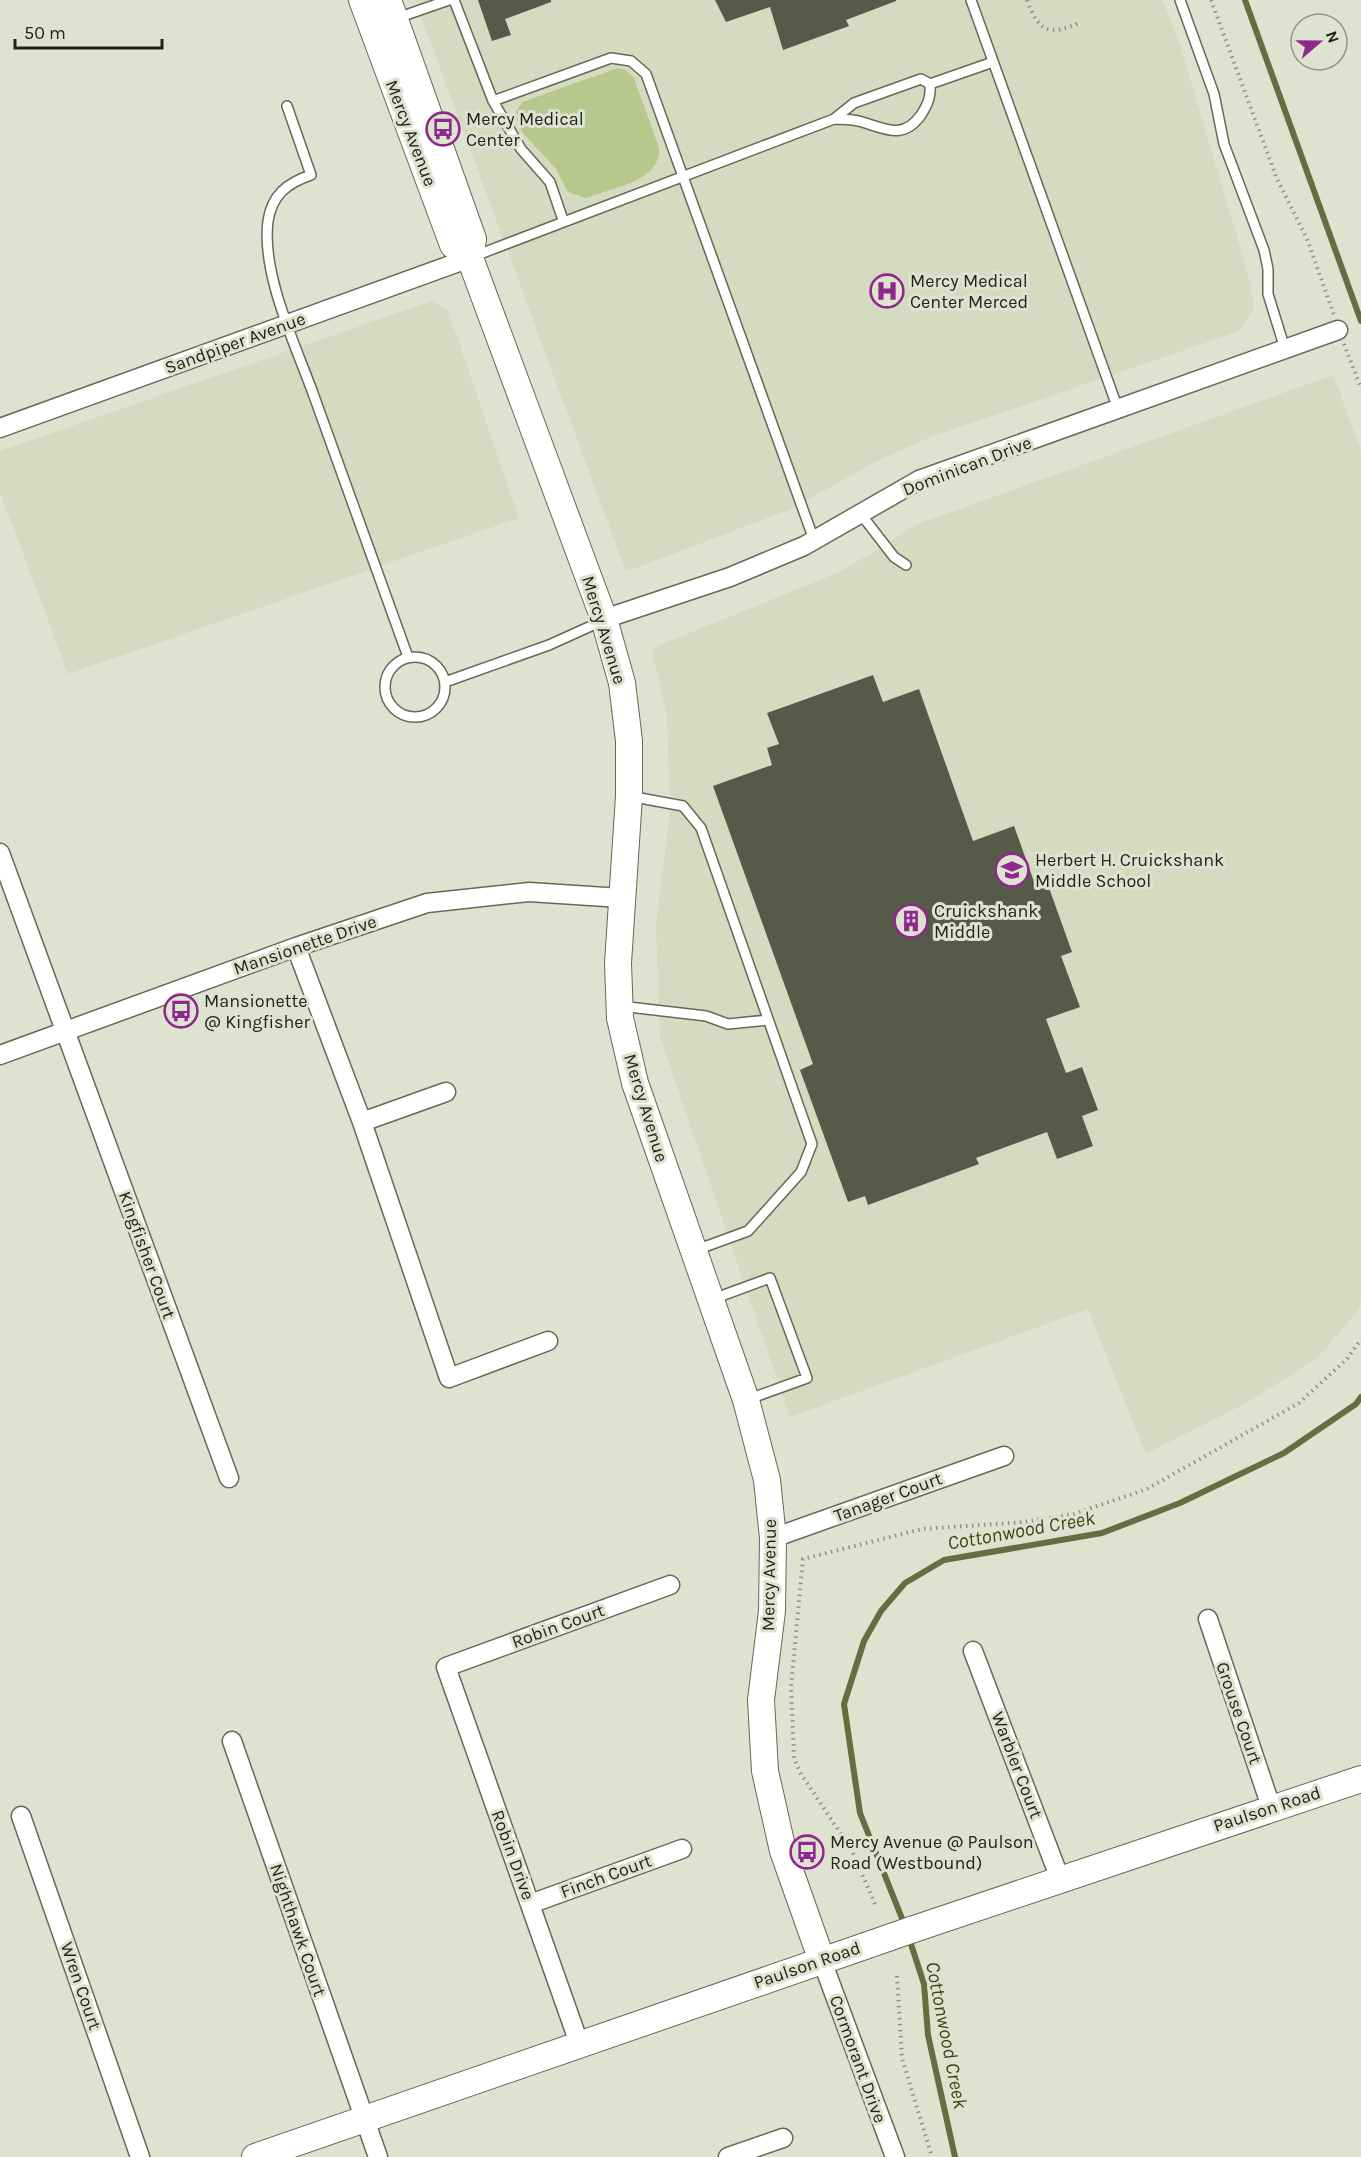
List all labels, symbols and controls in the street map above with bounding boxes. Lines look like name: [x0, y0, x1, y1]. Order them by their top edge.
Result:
scale bar: [15, 12, 162, 50]
north arrow: [1289, 12, 1349, 72]
text: 50 m: [24, 22, 66, 44]
text: N: [1322, 28, 1344, 46]
street label: Mercy Avenue: [381, 77, 441, 189]
place label: Mercy Medical Center: [466, 108, 584, 151]
bus stop icon: Mercy Medical Center: [425, 111, 461, 147]
place label: Mercy Medical Center Merced: [910, 270, 1028, 313]
hospital icon: Mercy Medical Center Merced: [869, 273, 905, 309]
street label: Sandpiper Avenue: [162, 307, 308, 379]
street label: Dominican Drive: [899, 431, 1035, 501]
street label: Mercy Avenue: [577, 573, 631, 687]
place label: Herbert H. Cruickshank Middle School: [1035, 849, 1224, 892]
school or university icon: Herbert H. Cruickshank Middle School: [994, 852, 1030, 888]
place label: Cruickshank Middle: [934, 900, 1038, 943]
building icon: Cruickshank Middle: [893, 903, 929, 939]
street label: Mansionette Drive: [231, 910, 379, 980]
place label: Mansionette @ Kingfisher: [204, 990, 311, 1033]
bus stop icon: Mansionette @ Kingfisher: [163, 993, 199, 1029]
street label: Mercy Avenue: [619, 1051, 673, 1165]
street label: Kingfisher Court: [114, 1188, 180, 1322]
street label: Tanager Court: [831, 1467, 945, 1527]
water label: Cottonwood Creek: [946, 1506, 1097, 1555]
street label: Mercy Avenue: [757, 1519, 781, 1631]
street label: Robin Court: [509, 1599, 608, 1653]
street label: Grouse Court: [1211, 1659, 1267, 1767]
street label: Warbler Court: [987, 1708, 1048, 1822]
street label: Paulson Road: [1210, 1781, 1324, 1837]
street label: Robin Drive: [487, 1807, 539, 1903]
place label: Mercy Avenue @ Paulson Road (Westbound): [830, 1831, 1034, 1874]
bus stop icon: Mercy Avenue @ Paulson Road (Westbound): [789, 1834, 825, 1870]
street label: Finch Court: [558, 1849, 655, 1903]
street label: Nighthawk Court: [265, 1861, 331, 1999]
street label: Paulson Road: [751, 1936, 863, 1994]
street label: Wren Court: [56, 1939, 106, 2033]
water label: Cottonwood Creek: [921, 1960, 972, 2111]
street label: Cormorant Drive: [825, 1992, 891, 2126]

